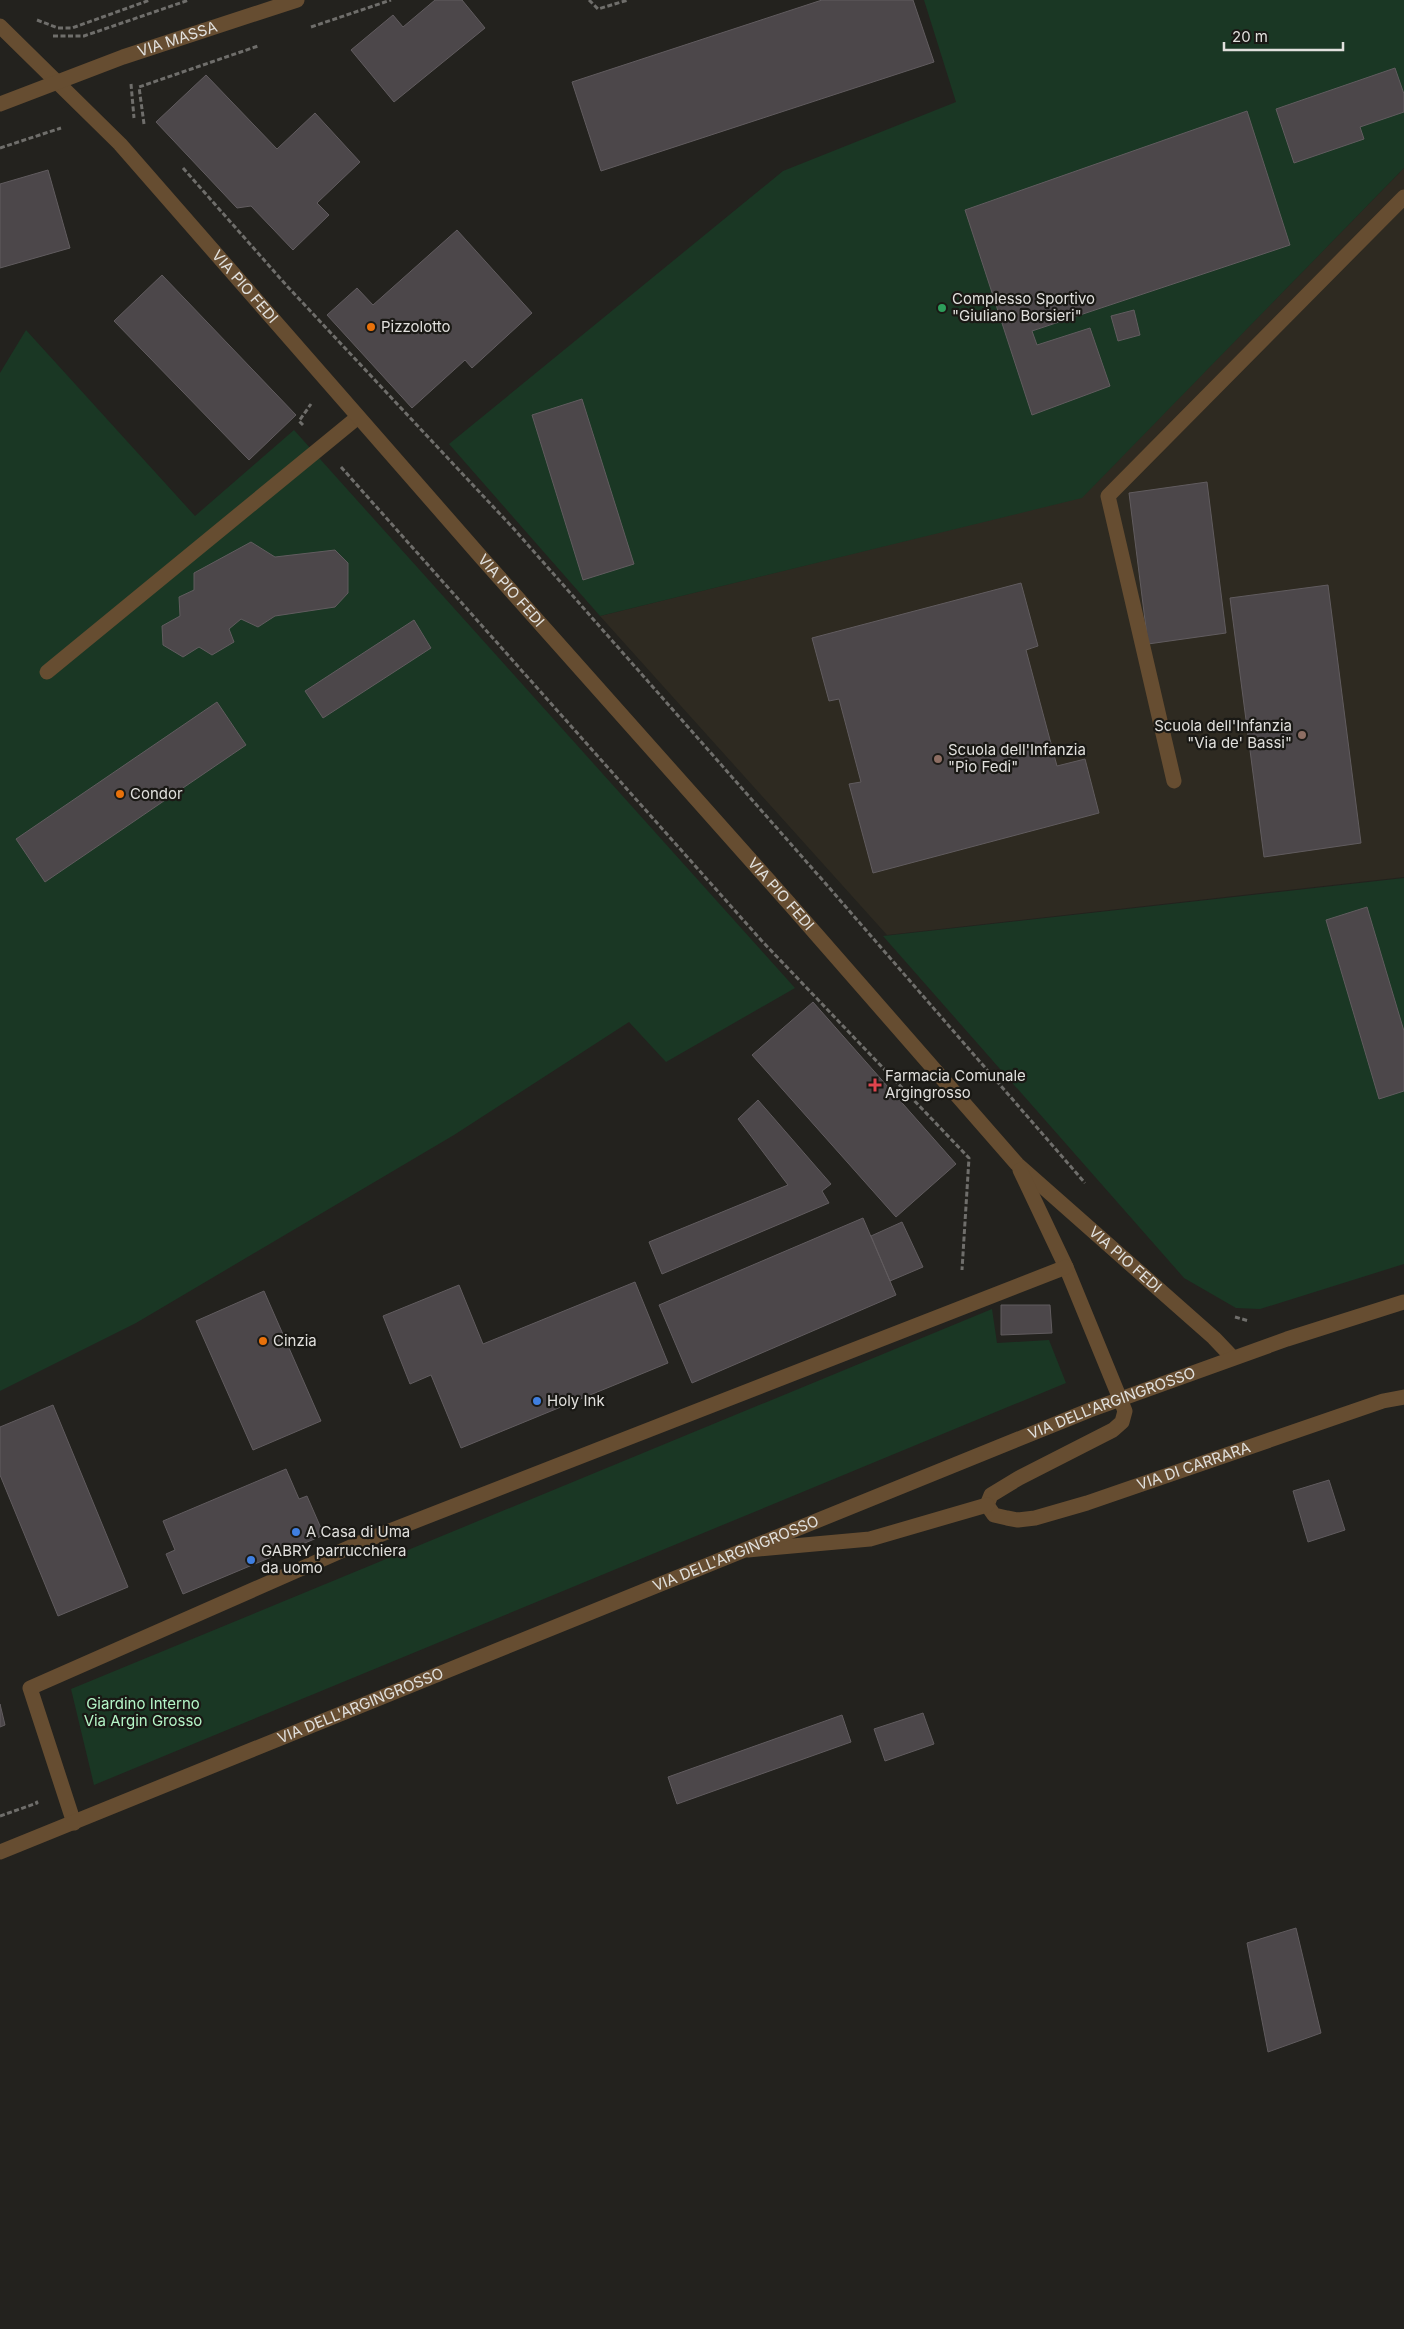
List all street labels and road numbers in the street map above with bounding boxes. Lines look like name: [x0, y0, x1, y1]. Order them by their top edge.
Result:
street label: VIA MASSA: [135, 17, 219, 61]
street label: VIA PIO FEDI: [208, 246, 282, 327]
street label: VIA PIO FEDI: [474, 550, 549, 631]
street label: VIA PIO FEDI: [744, 853, 818, 934]
street label: VIA PIO FEDI: [1085, 1222, 1166, 1296]
street label: VIA DELL'ARGINGROSSO: [1025, 1363, 1198, 1443]
street label: VIA DI CARRARA: [1134, 1437, 1253, 1494]
street label: VIA DELL'ARGINGROSSO: [650, 1511, 821, 1595]
street label: VIA DELL'ARGINGROSSO: [275, 1663, 446, 1747]

